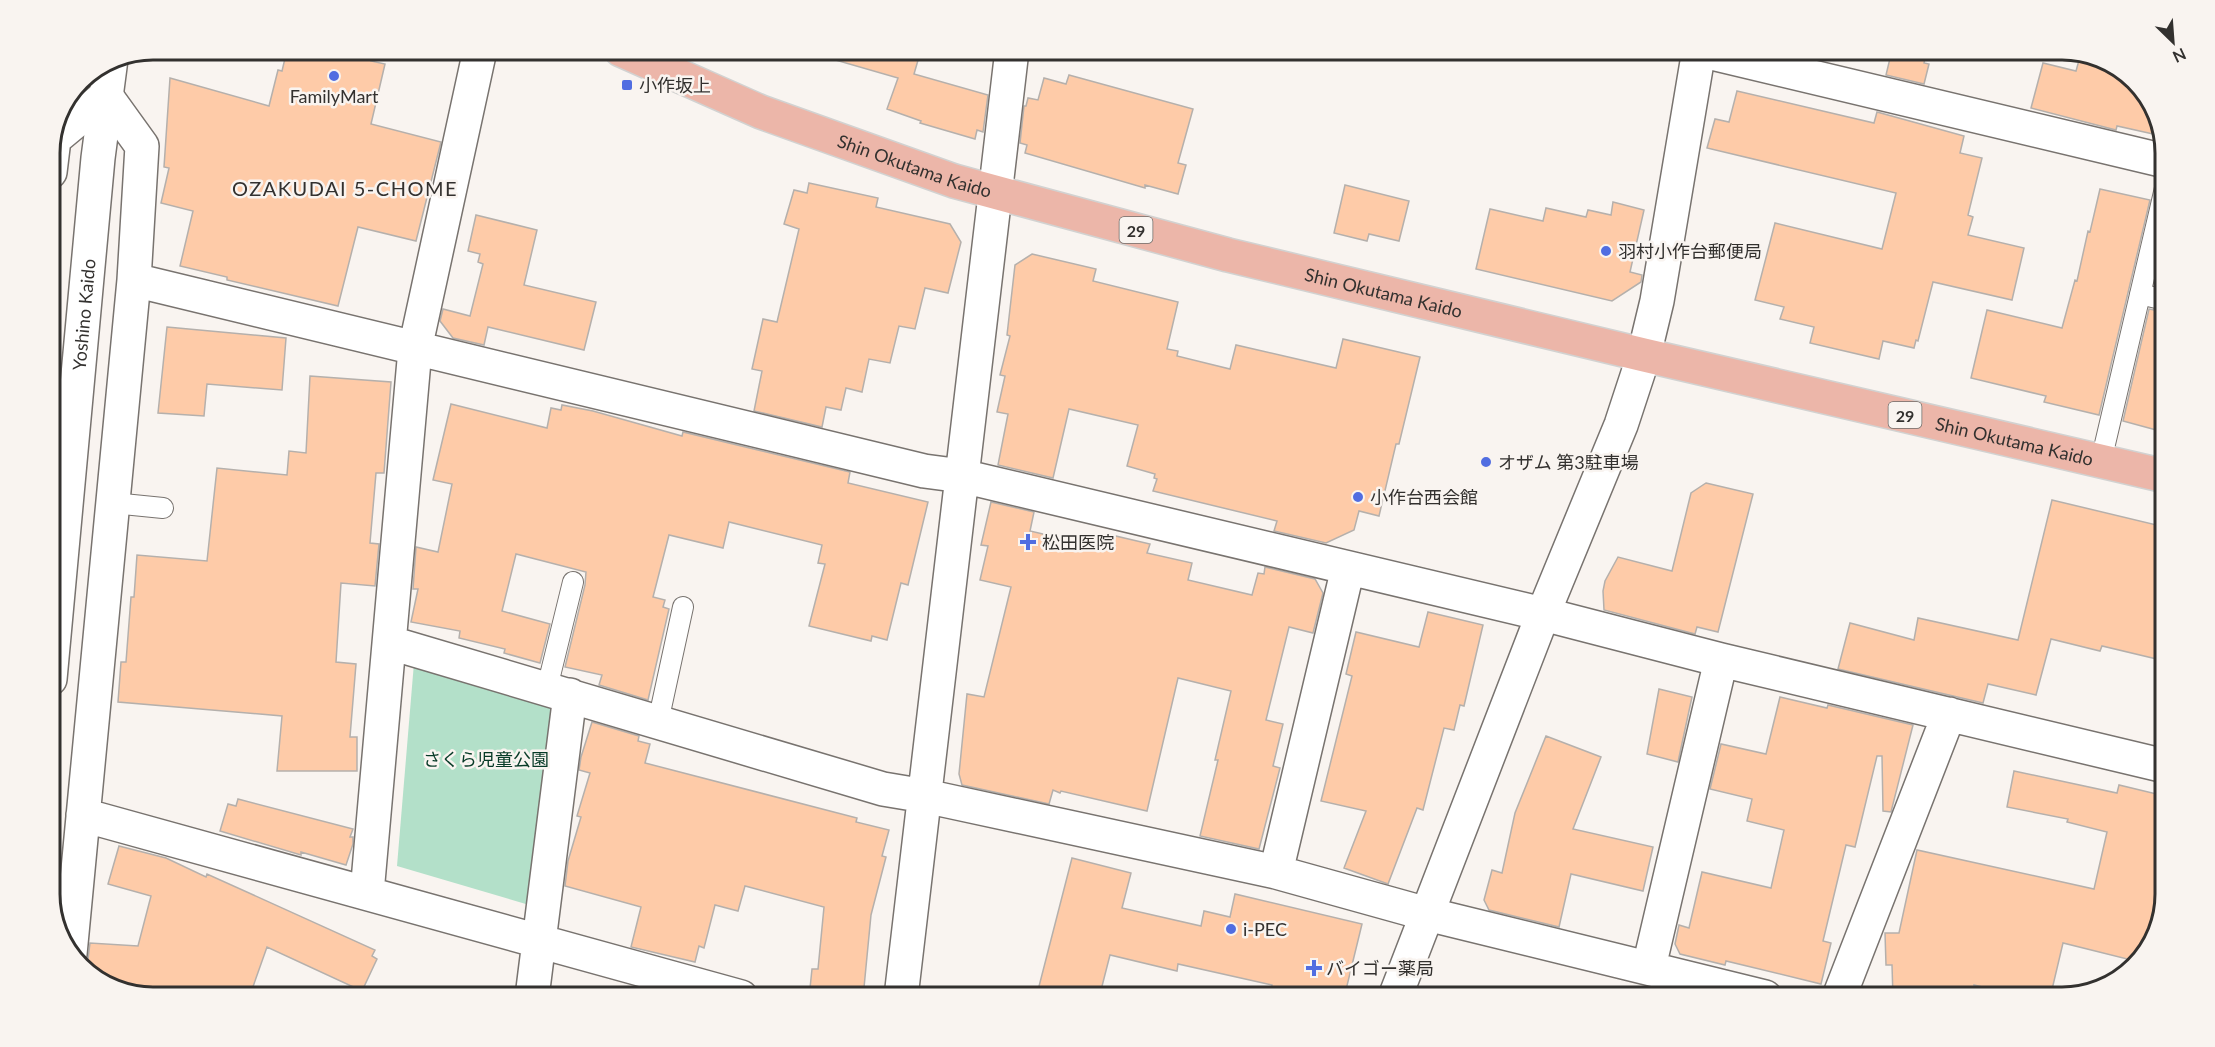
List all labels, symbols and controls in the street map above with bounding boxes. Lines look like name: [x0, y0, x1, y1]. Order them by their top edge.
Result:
north arrow: [2143, 12, 2203, 72]
text: N: [2170, 45, 2189, 67]
marker: FamilyMart: [327, 69, 341, 83]
place label: 小作坂上: [639, 74, 711, 96]
marker: 小作坂上: [620, 78, 634, 92]
place label: FamilyMart: [290, 85, 379, 107]
street label: Shin Okutama Kaido: [835, 129, 994, 202]
district label: OZAKUDAI 5-CHOME: [232, 176, 458, 200]
road number: 29: [1120, 217, 1152, 243]
place label: 羽村小作台郵便局: [1618, 240, 1762, 262]
marker: 羽村小作台郵便局: [1599, 244, 1613, 258]
street label: Yoshino Kaido: [67, 258, 100, 371]
street label: Shin Okutama Kaido: [1303, 263, 1465, 322]
road number: 29: [1888, 402, 1922, 428]
street label: Shin Okutama Kaido: [1933, 412, 2095, 470]
place label: オザム 第3駐車場: [1498, 451, 1639, 473]
marker: オザム 第3駐車場: [1479, 455, 1493, 469]
place label: 小作台西会館: [1370, 486, 1478, 508]
marker: 小作台西会館: [1351, 490, 1365, 504]
place label: 松田医院: [1042, 531, 1114, 553]
marker: 松田医院: [1019, 533, 1037, 551]
park label: さくら児童公園: [423, 748, 549, 770]
place label: i-PEC: [1243, 918, 1287, 940]
marker: i-PEC: [1224, 922, 1238, 936]
place label: バイゴー薬局: [1326, 957, 1434, 979]
marker: バイゴー薬局: [1307, 961, 1321, 975]

